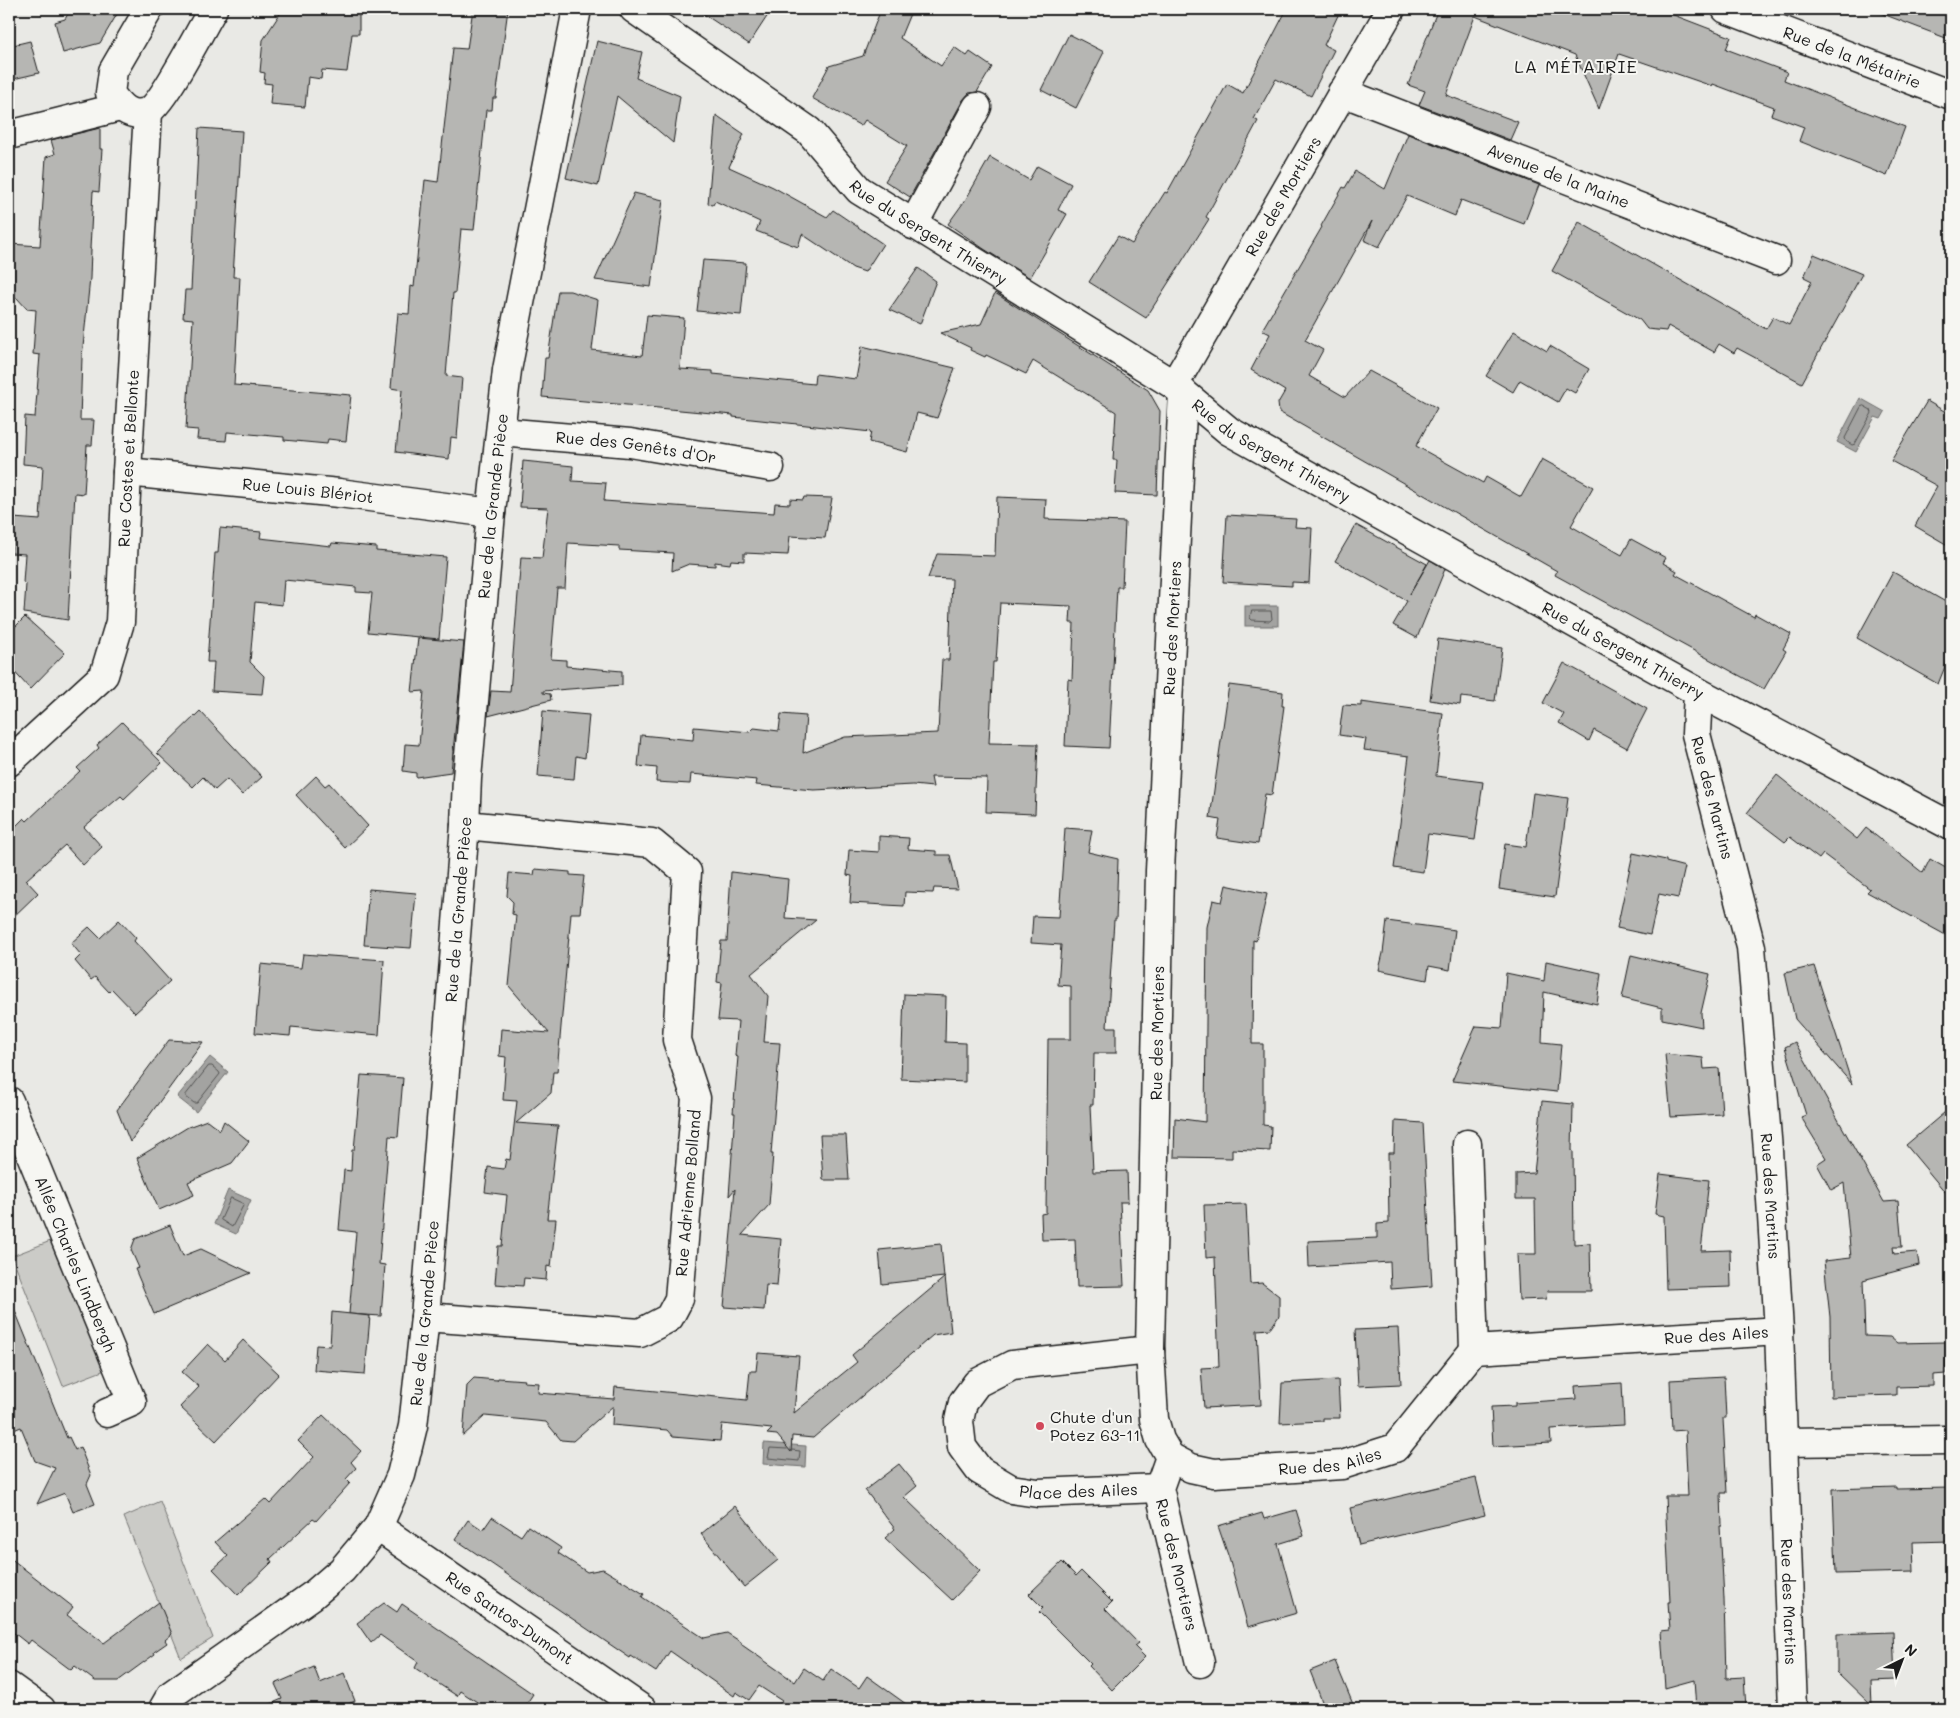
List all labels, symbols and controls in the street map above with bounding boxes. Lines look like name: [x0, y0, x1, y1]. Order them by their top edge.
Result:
street label: Rue de la Métairie: [1780, 21, 1924, 93]
district label: LA MÉTAIRIE: [1514, 54, 1638, 78]
street label: Rue des Mortiers: [1240, 132, 1325, 260]
street label: Avenue de la Maine: [1484, 138, 1633, 212]
street label: Rue du Sergent Thierry: [845, 175, 1012, 289]
street label: Rue Costes et Bellonte: [113, 369, 143, 548]
street label: Rue du Sergent Thierry: [1188, 394, 1354, 507]
street label: Rue de la Grande Pièce: [472, 412, 512, 600]
street label: Rue des Genêts d'Or: [555, 426, 718, 468]
street label: Rue Louis Blériot: [241, 472, 375, 507]
street label: Rue des Mortiers: [1157, 560, 1186, 696]
street label: Rue du Sergent Thierry: [1539, 596, 1708, 704]
street label: Rue des Martins: [1687, 734, 1739, 862]
street label: Rue de la Grande Pièce: [440, 816, 475, 1003]
street label: Rue des Mortiers: [1145, 965, 1168, 1101]
street label: Rue Adrienne Bolland: [670, 1109, 705, 1277]
street label: Rue des Martins: [1757, 1132, 1786, 1260]
street label: Allée Charles Lindbergh: [31, 1173, 121, 1355]
street label: Rue de la Grande Pièce: [404, 1219, 443, 1407]
street label: Rue des Ailes: [1664, 1321, 1769, 1348]
place label: Chute d'un Potez 63-11: [1050, 1406, 1140, 1445]
marker: Chute d'un Potez 63-11: [1034, 1420, 1046, 1432]
street label: Rue des Ailes: [1278, 1442, 1384, 1479]
street label: Place des Ailes: [1018, 1478, 1138, 1504]
street label: Rue des Mortiers: [1152, 1496, 1203, 1633]
street label: Rue des Martins: [1777, 1538, 1802, 1665]
street label: Rue Santos-Dumont: [442, 1566, 578, 1669]
north arrow: [1878, 1636, 1928, 1686]
text: N: [1901, 1639, 1921, 1661]

